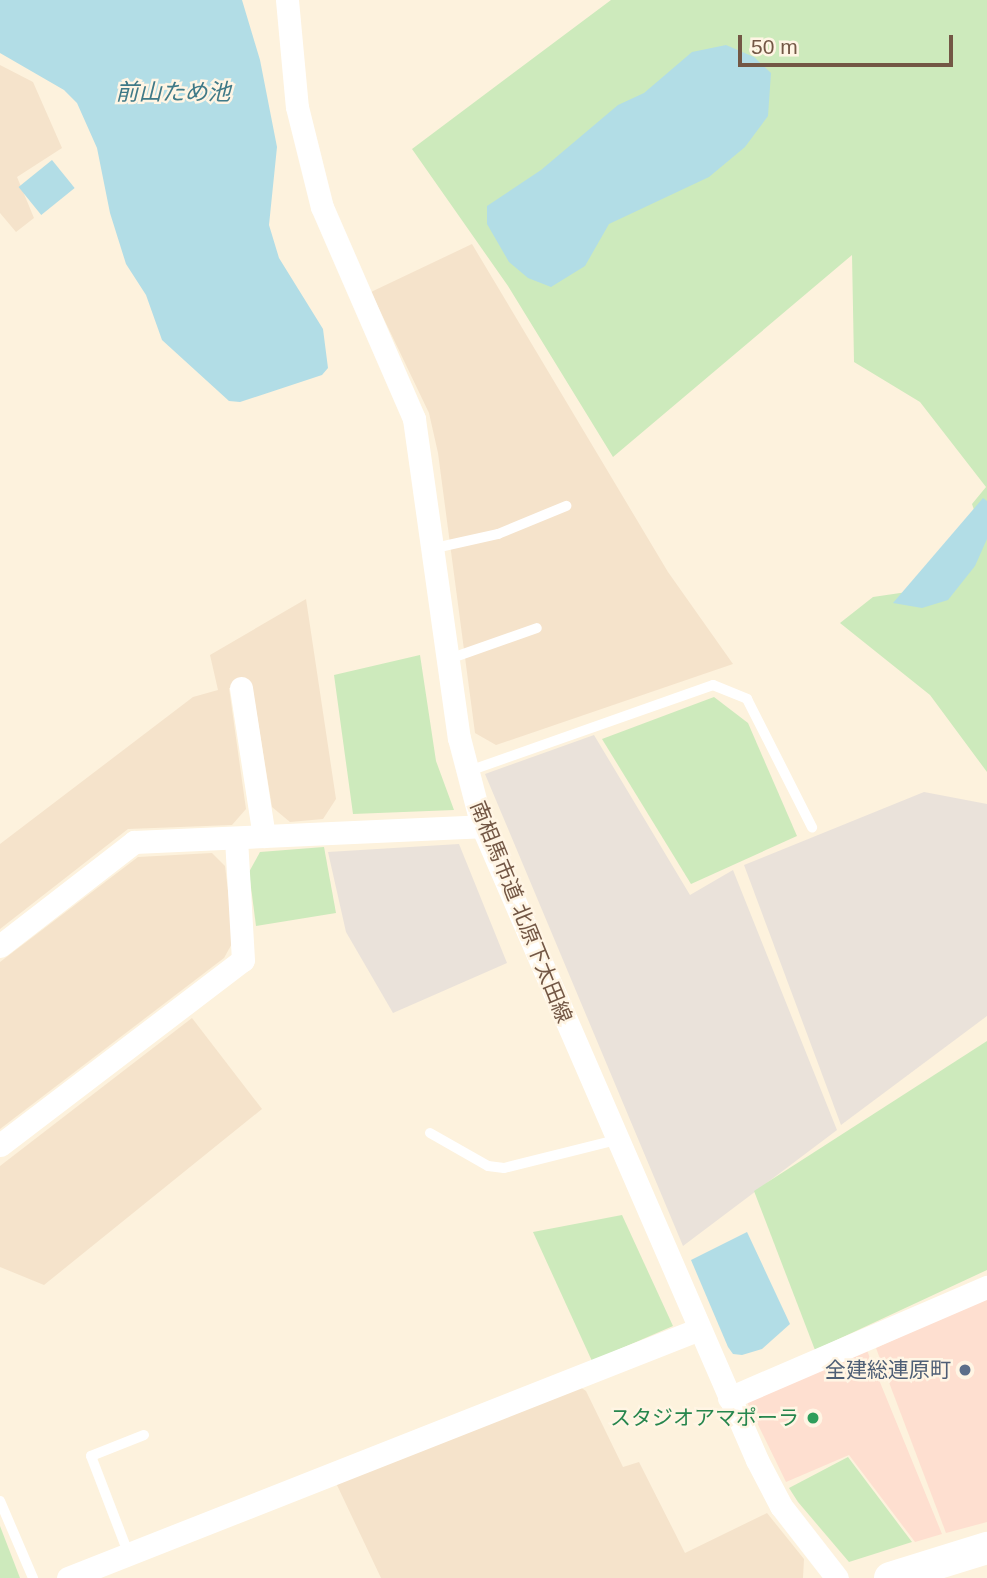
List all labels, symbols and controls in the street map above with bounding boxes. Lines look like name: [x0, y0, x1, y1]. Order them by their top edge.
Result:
scale bar: [742, 21, 957, 65]
text: 50 m: [751, 35, 798, 58]
water label: 前山ため池: [116, 78, 230, 106]
street label: 南相馬市道 北原下太田線: [465, 797, 577, 1027]
place label: 全建総連原町: [825, 1357, 951, 1383]
marker: 全建総連原町: [957, 1362, 973, 1378]
place label: スタジオアマポーラ: [610, 1405, 799, 1431]
marker: スタジオアマポーラ: [805, 1410, 821, 1426]

